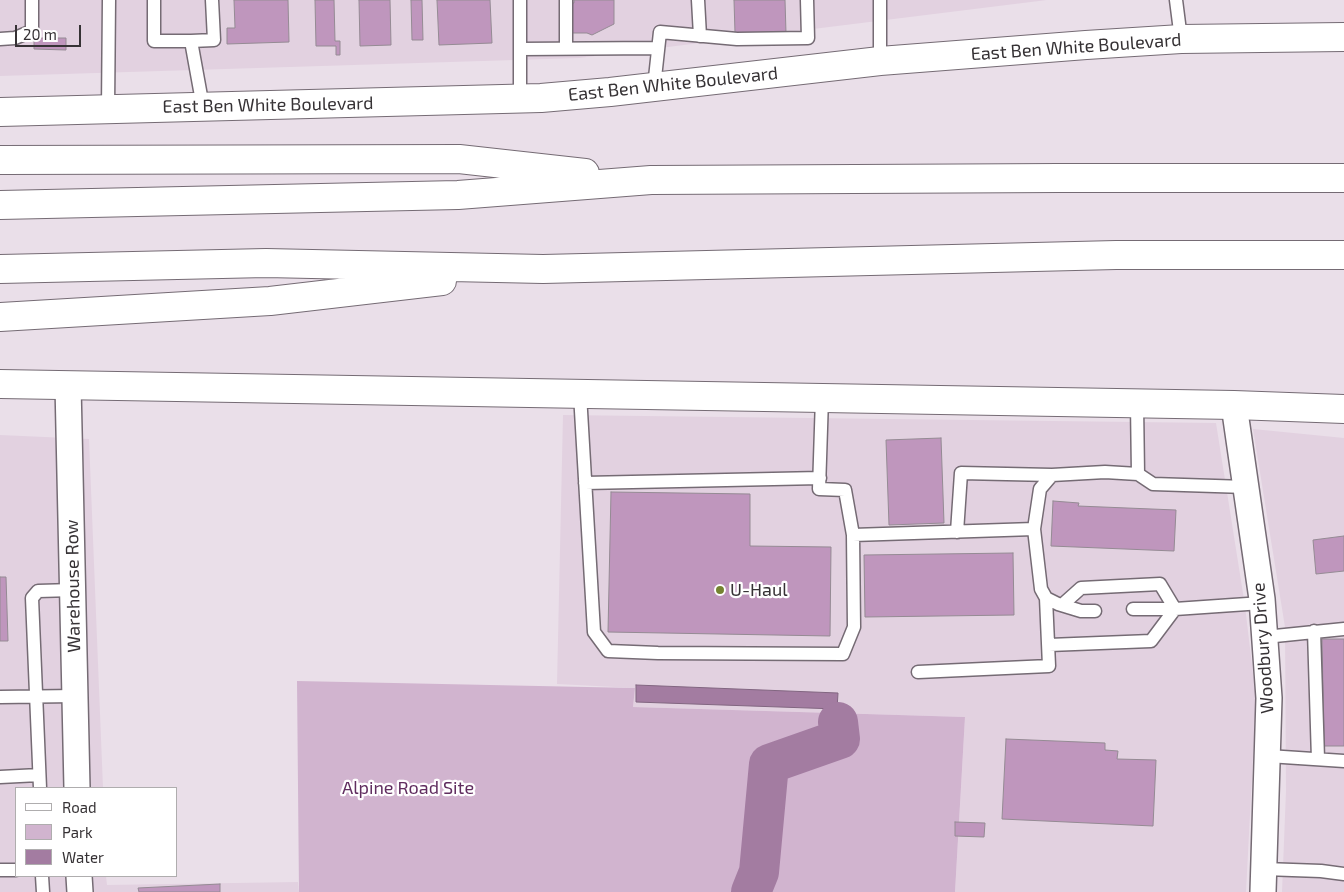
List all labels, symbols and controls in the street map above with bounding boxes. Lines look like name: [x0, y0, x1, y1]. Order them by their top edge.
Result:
scale bar: [18, 15, 84, 47]
text: 20 m: [23, 25, 57, 43]
street label: East Ben White Boulevard: [970, 29, 1182, 65]
street label: East Ben White Boulevard: [567, 62, 779, 106]
street label: East Ben White Boulevard: [162, 92, 374, 118]
street label: Warehouse Row: [61, 519, 85, 653]
place label: U-Haul: [730, 579, 788, 601]
street label: Woodbury Drive: [1248, 582, 1278, 714]
marker: U-Haul: [714, 584, 726, 596]
park label: Alpine Road Site: [342, 777, 474, 799]
legend: [15, 787, 178, 877]
text: Road: [62, 798, 97, 816]
text: Park: [62, 823, 93, 841]
text: Water: [62, 848, 104, 866]

